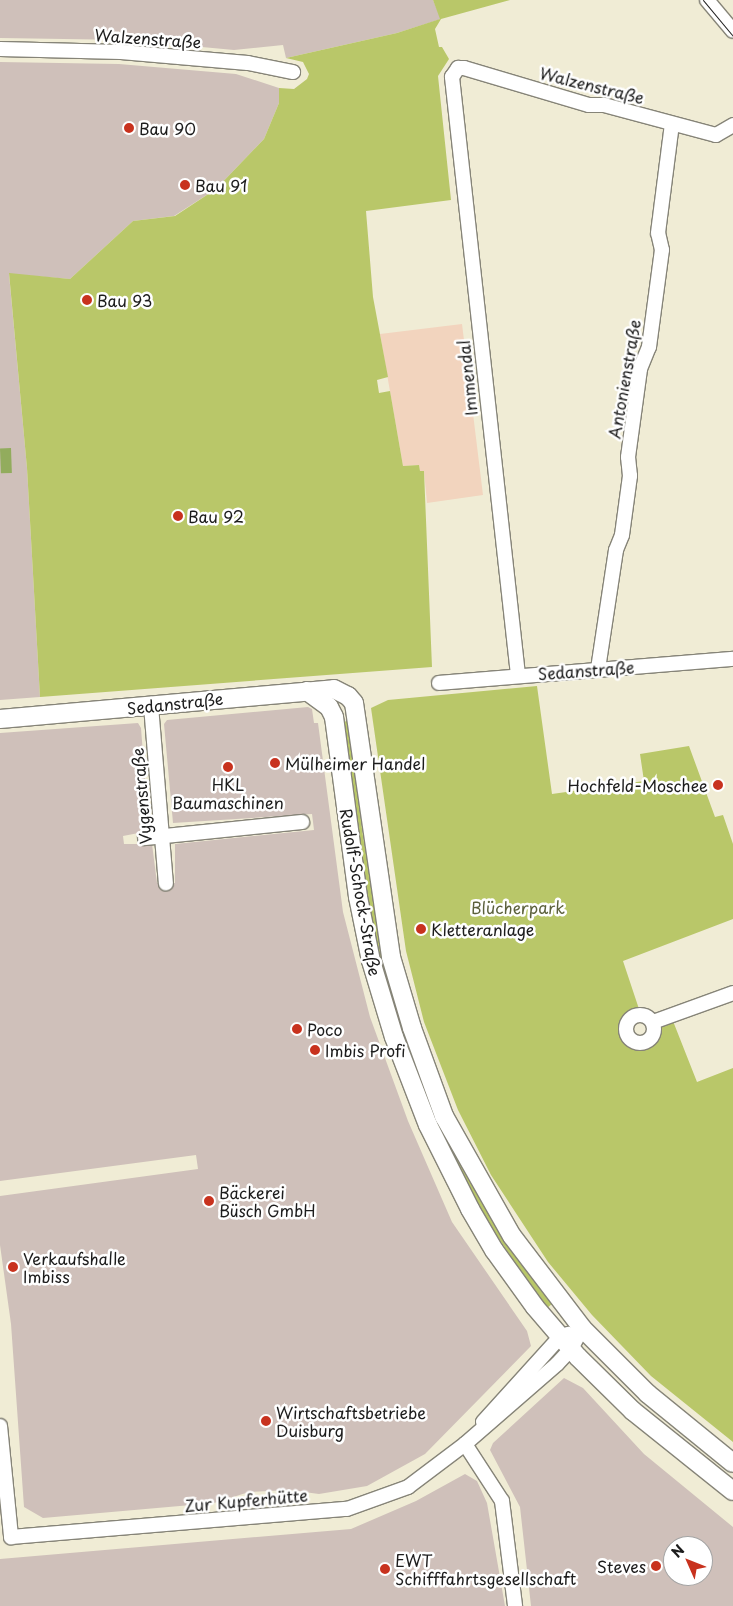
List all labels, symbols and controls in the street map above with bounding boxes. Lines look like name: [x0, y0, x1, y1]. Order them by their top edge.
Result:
street label: Walzenstraße: [94, 25, 202, 51]
street label: Walzenstraße: [538, 63, 646, 107]
place label: Bau 90: [139, 118, 195, 138]
marker: Bau 90: [123, 122, 135, 134]
place label: Bau 91: [195, 175, 247, 195]
marker: Bau 91: [179, 179, 191, 191]
place label: Bau 93: [97, 290, 151, 310]
marker: Bau 93: [81, 294, 93, 306]
street label: Antonienstraße: [604, 318, 644, 440]
street label: Immendal: [453, 339, 481, 417]
place label: Bau 92: [188, 506, 243, 526]
marker: Bau 92: [172, 510, 184, 522]
street label: Sedanstraße: [537, 657, 635, 683]
street label: Sedanstraße: [126, 688, 224, 718]
street label: Vygenstraße: [127, 747, 155, 845]
place label: Mülheimer Handel: [285, 753, 426, 773]
marker: Mülheimer Handel: [269, 757, 281, 769]
marker: HKL Baumaschinen: [222, 761, 234, 773]
place label: HKL Baumaschinen: [172, 774, 284, 812]
place label: Hochfeld-Moschee: [568, 775, 708, 795]
marker: Hochfeld-Moschee: [712, 779, 724, 791]
street label: Rudolf-Schock-Straße: [337, 807, 385, 977]
park label: Blücherpark: [471, 897, 565, 917]
place label: Kletteranlage: [431, 919, 534, 939]
marker: Kletteranlage: [415, 923, 427, 935]
place label: Poco: [307, 1019, 342, 1039]
marker: Poco: [291, 1023, 303, 1035]
place label: Imbis Profi: [325, 1040, 406, 1060]
marker: Imbis Profi: [309, 1044, 321, 1056]
place label: Bäckerei Büsch GmbH: [219, 1182, 317, 1220]
marker: Bäckerei Büsch GmbH: [203, 1195, 215, 1207]
place label: Verkaufshalle Imbiss: [23, 1248, 126, 1286]
marker: Verkaufshalle Imbiss: [7, 1261, 19, 1273]
place label: Wirtschaftsbetriebe Duisburg: [276, 1402, 426, 1440]
marker: Wirtschaftsbetriebe Duisburg: [260, 1415, 272, 1427]
street label: Zur Kupferhütte: [184, 1485, 308, 1515]
north arrow: [663, 1536, 713, 1586]
text: N: [666, 1540, 689, 1562]
place label: EWT Schifffahrtsgesellschaft: [395, 1550, 576, 1588]
place label: Steves: [597, 1556, 646, 1576]
marker: Steves: [650, 1560, 662, 1572]
marker: EWT Schifffahrtsgesellschaft: [379, 1563, 391, 1575]

